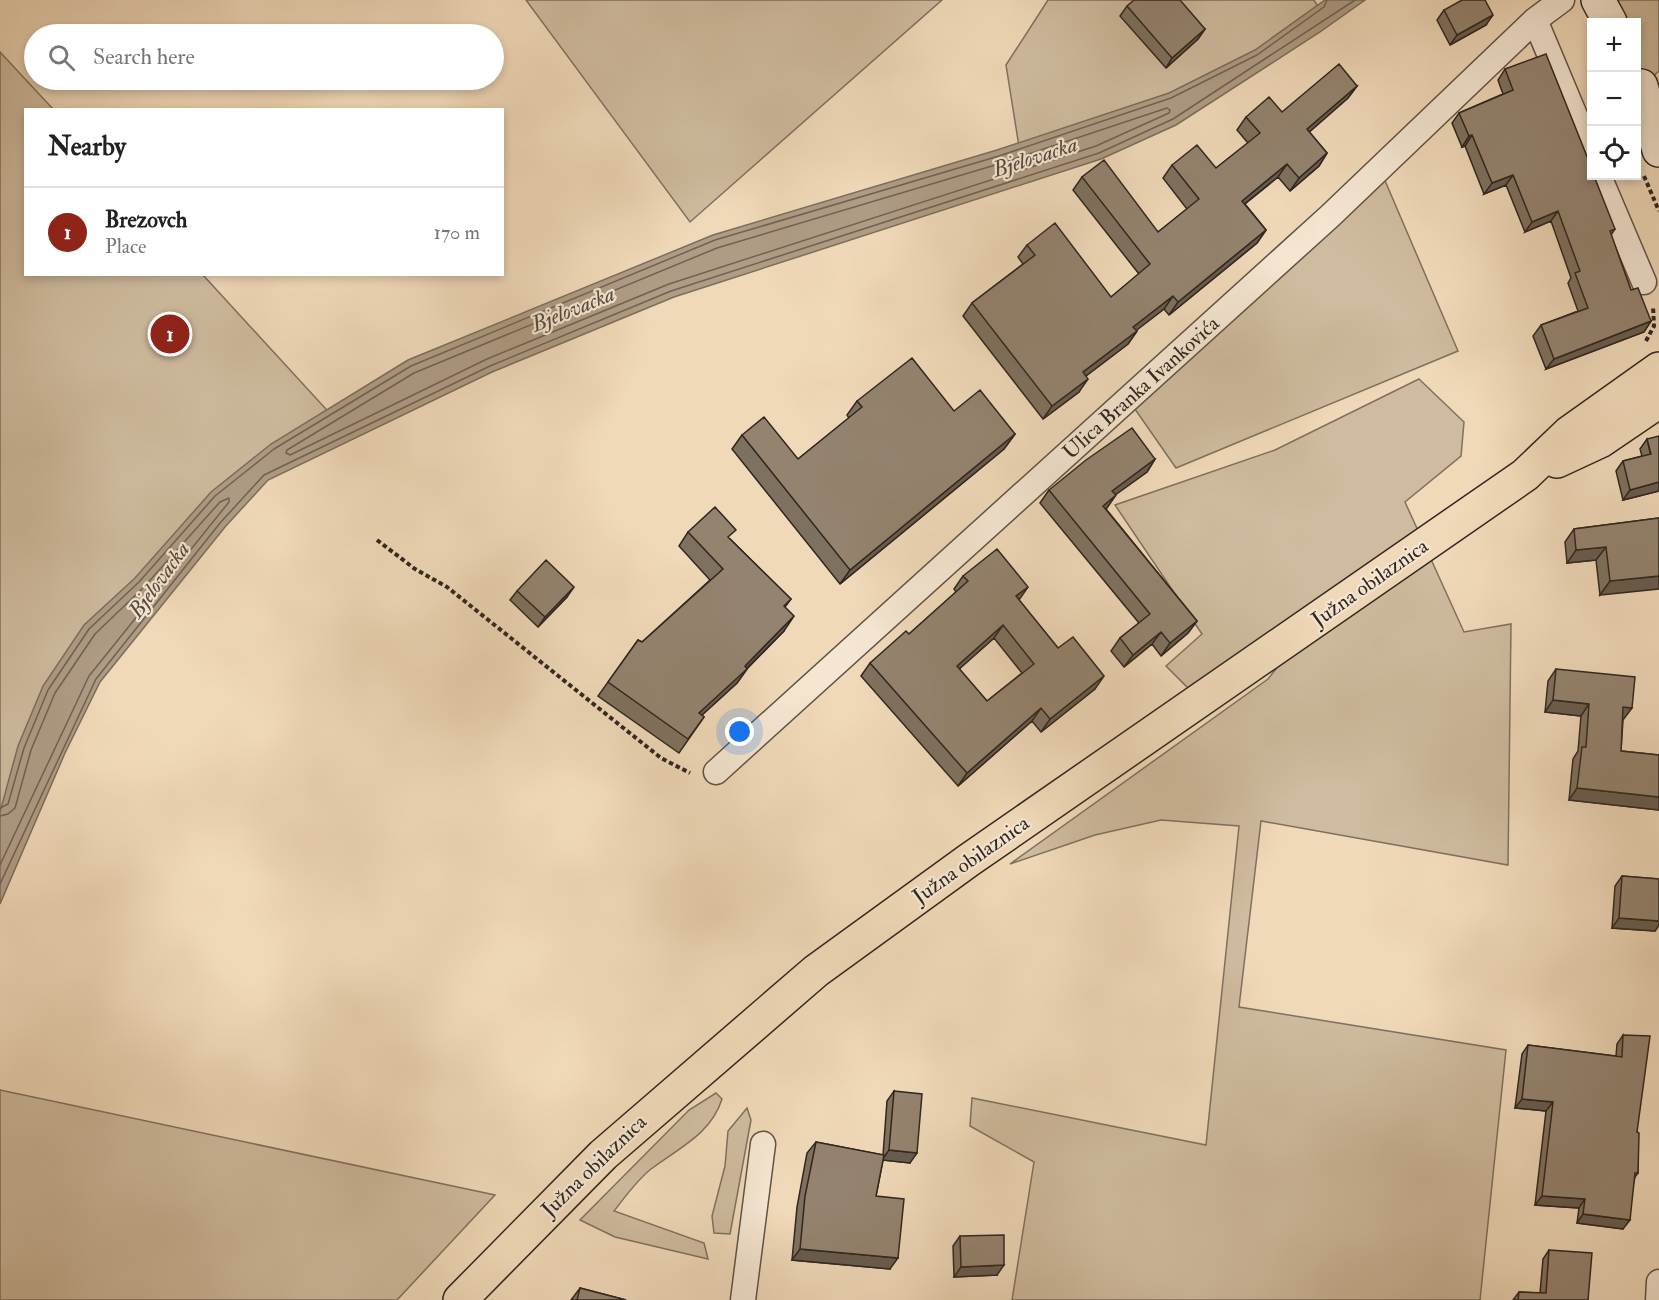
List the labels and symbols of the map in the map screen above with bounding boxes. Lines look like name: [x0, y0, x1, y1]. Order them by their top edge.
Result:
water label: Bjelovacka: [988, 130, 1081, 184]
water label: Bjelovacka: [526, 280, 619, 339]
street label: Ulica Branka Ivankovića: [1057, 310, 1225, 466]
pin: 1: [150, 312, 190, 356]
street label: Južna obilaznica: [1306, 533, 1434, 634]
water label: Bjelovacka: [121, 536, 196, 625]
your location: [725, 717, 754, 746]
street label: Južna obilaznica: [907, 810, 1035, 911]
street label: Južna obilaznica: [535, 1109, 653, 1224]

